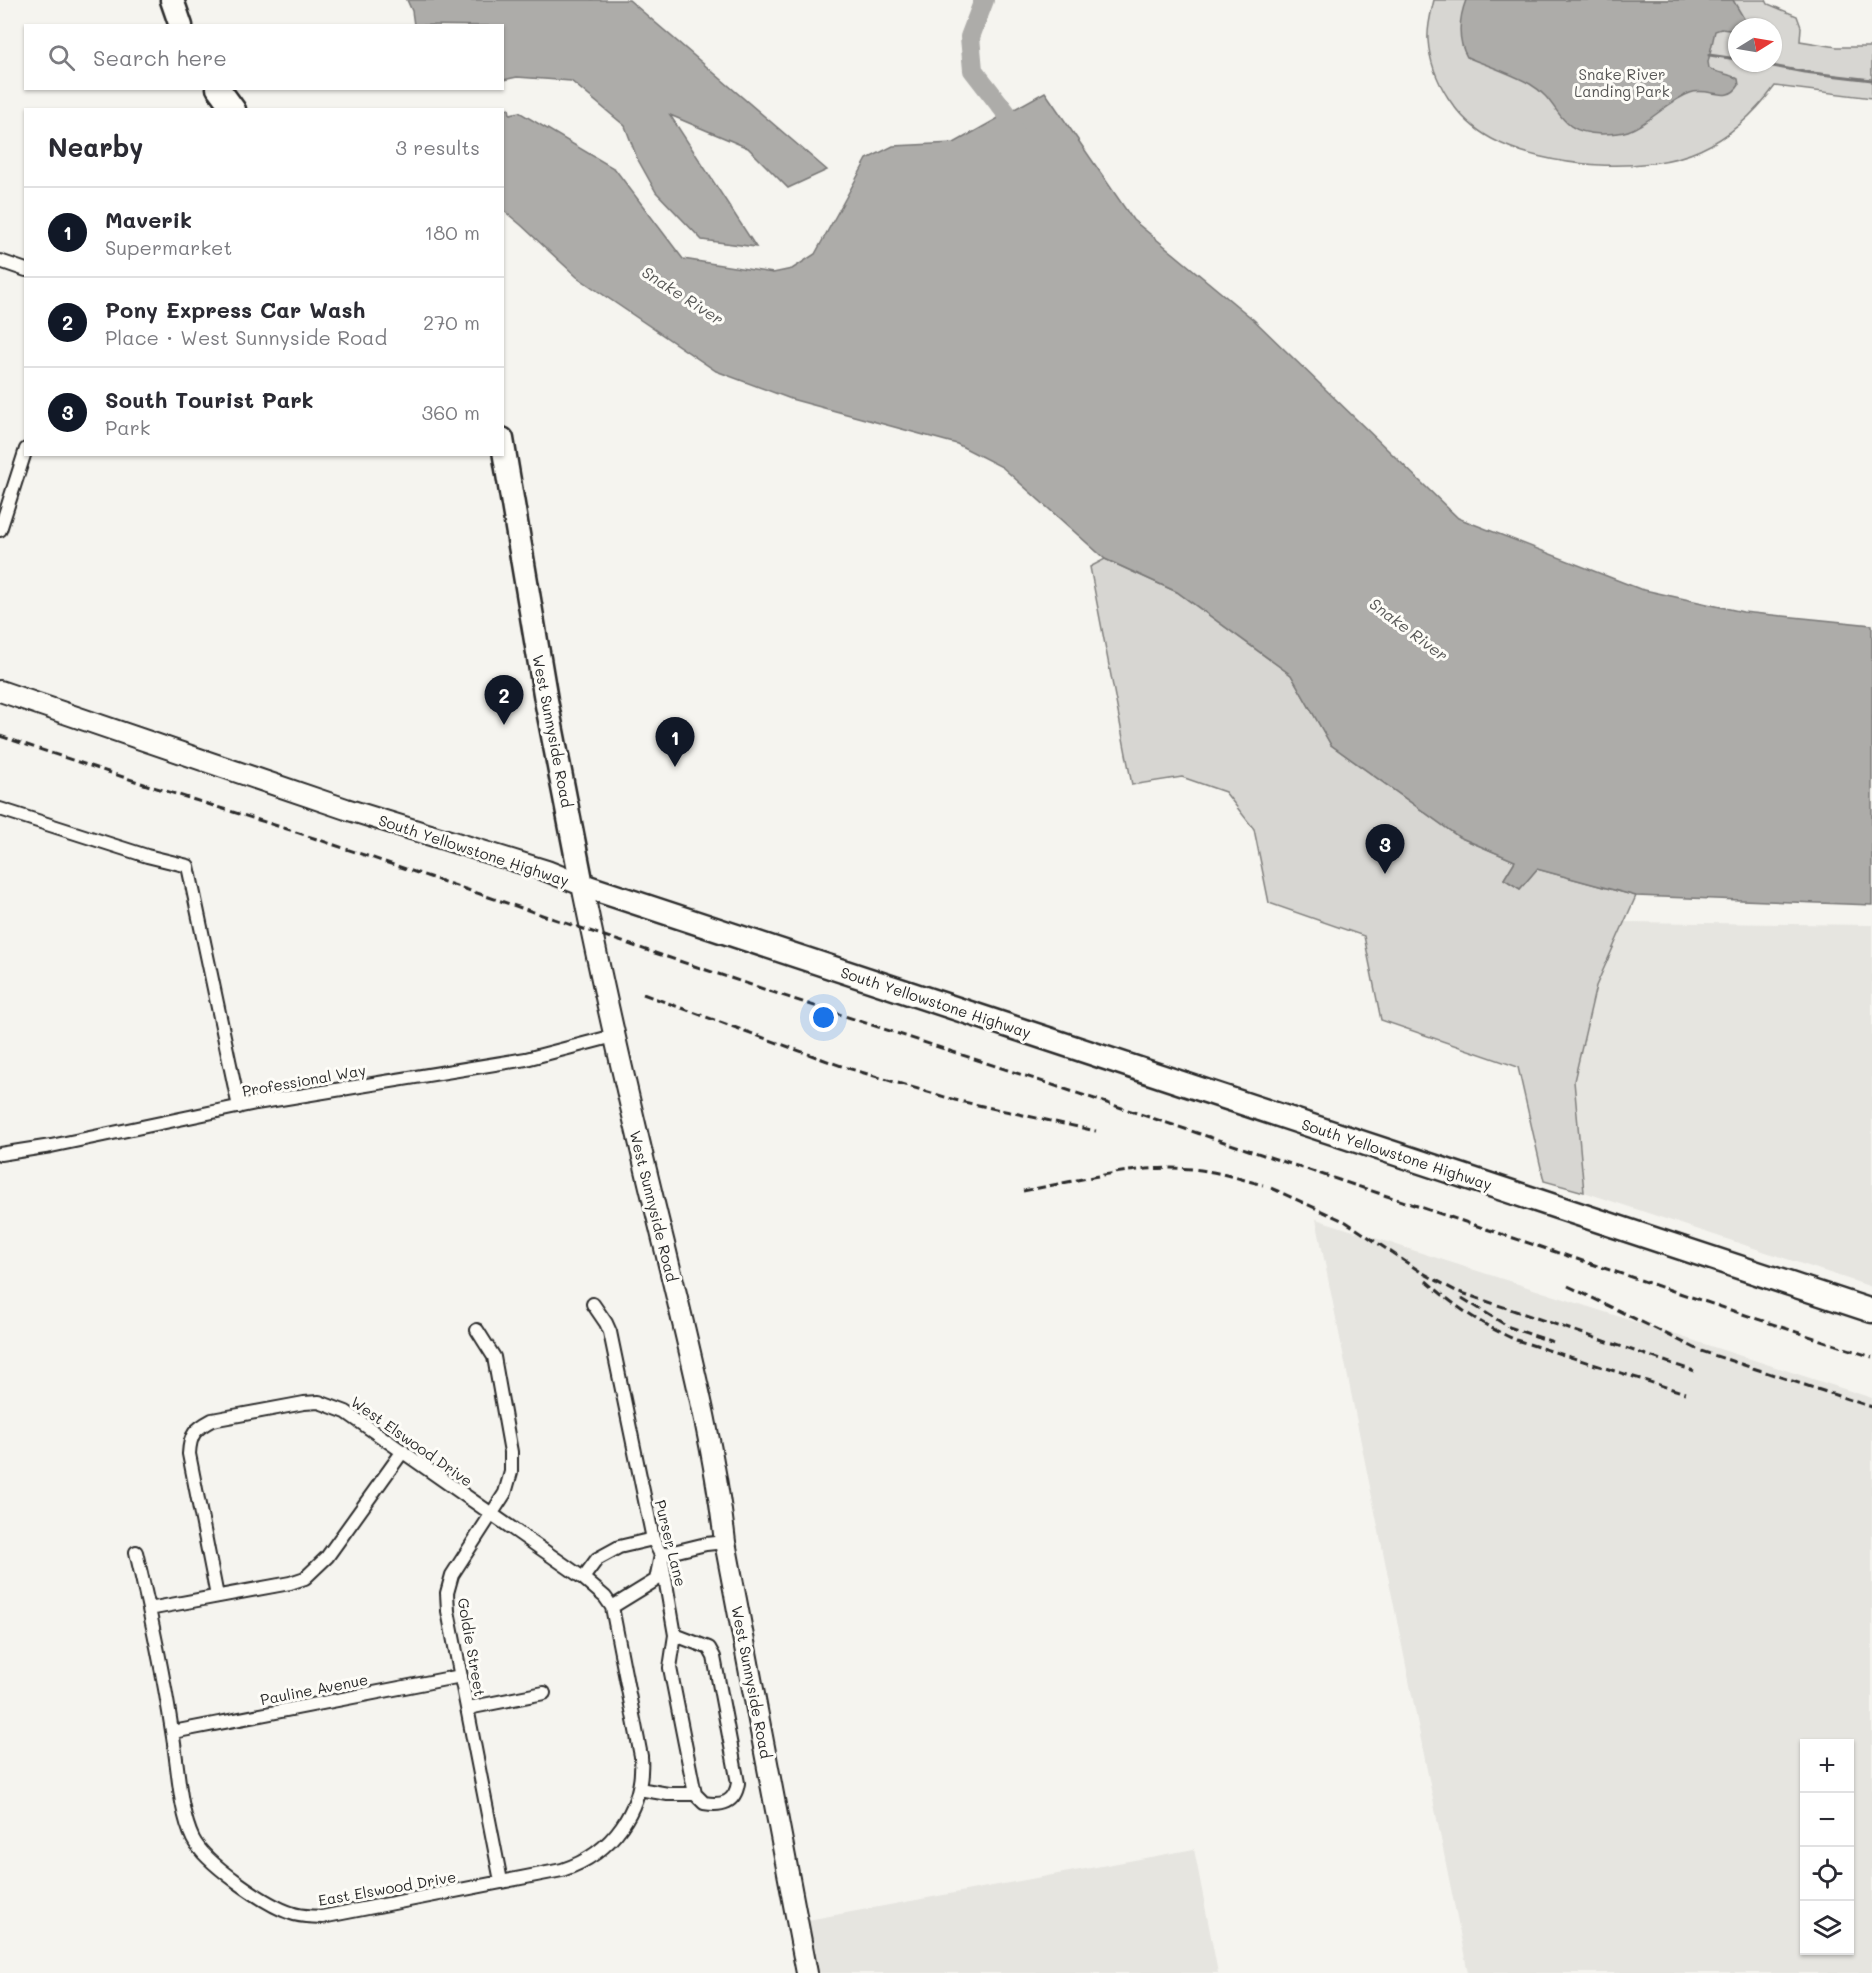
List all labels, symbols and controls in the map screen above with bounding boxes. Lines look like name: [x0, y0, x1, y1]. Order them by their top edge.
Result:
north arrow: [1728, 18, 1782, 72]
search box: [24, 24, 504, 90]
icon: search: [45, 41, 78, 74]
text: Search here: [93, 43, 227, 72]
park label: Snake River Landing Park: [1574, 64, 1670, 101]
text: Nearby: [48, 130, 143, 164]
text: 3 results: [395, 134, 480, 160]
text: Maverik: [105, 205, 192, 234]
text: 1: [63, 219, 72, 245]
text: 180 m: [424, 219, 480, 245]
text: Supermarket: [105, 234, 232, 260]
water label: Snake River: [638, 261, 728, 329]
text: Pony Express Car Wash: [105, 295, 365, 324]
text: 2: [62, 309, 73, 335]
text: 270 m: [423, 309, 480, 335]
text: Place · West Sunnyside Road: [105, 324, 387, 350]
text: South Tourist Park: [105, 385, 314, 414]
text: 3: [62, 399, 74, 425]
text: 360 m: [422, 399, 480, 425]
text: Park: [105, 414, 150, 440]
water label: Snake River: [1366, 593, 1452, 665]
street label: West Sunnyside Road: [528, 653, 578, 809]
pin: 2: [484, 676, 524, 725]
pin: 1: [656, 718, 694, 767]
street label: South Yellowstone Highway: [376, 810, 572, 890]
pin: 3: [1366, 824, 1404, 874]
street label: South Yellowstone Highway: [838, 962, 1034, 1042]
your location: [809, 1003, 838, 1032]
street label: Professional Way: [241, 1059, 368, 1101]
street label: South Yellowstone Highway: [1299, 1114, 1495, 1194]
street label: West Sunnyside Road: [626, 1128, 682, 1284]
street label: West Elswood Drive: [347, 1391, 477, 1491]
street label: Purser Lane: [651, 1498, 691, 1588]
street label: Goldie Street: [453, 1596, 491, 1698]
street label: West Sunnyside Road: [727, 1604, 777, 1760]
street label: Pauline Avenue: [258, 1669, 370, 1709]
map controls: [1800, 1739, 1854, 1955]
button: +: [1800, 1739, 1854, 1793]
button: −: [1800, 1793, 1854, 1847]
button: locate: [1800, 1847, 1854, 1901]
street label: East Elswood Drive: [316, 1866, 458, 1910]
button: layers: [1800, 1901, 1854, 1955]

